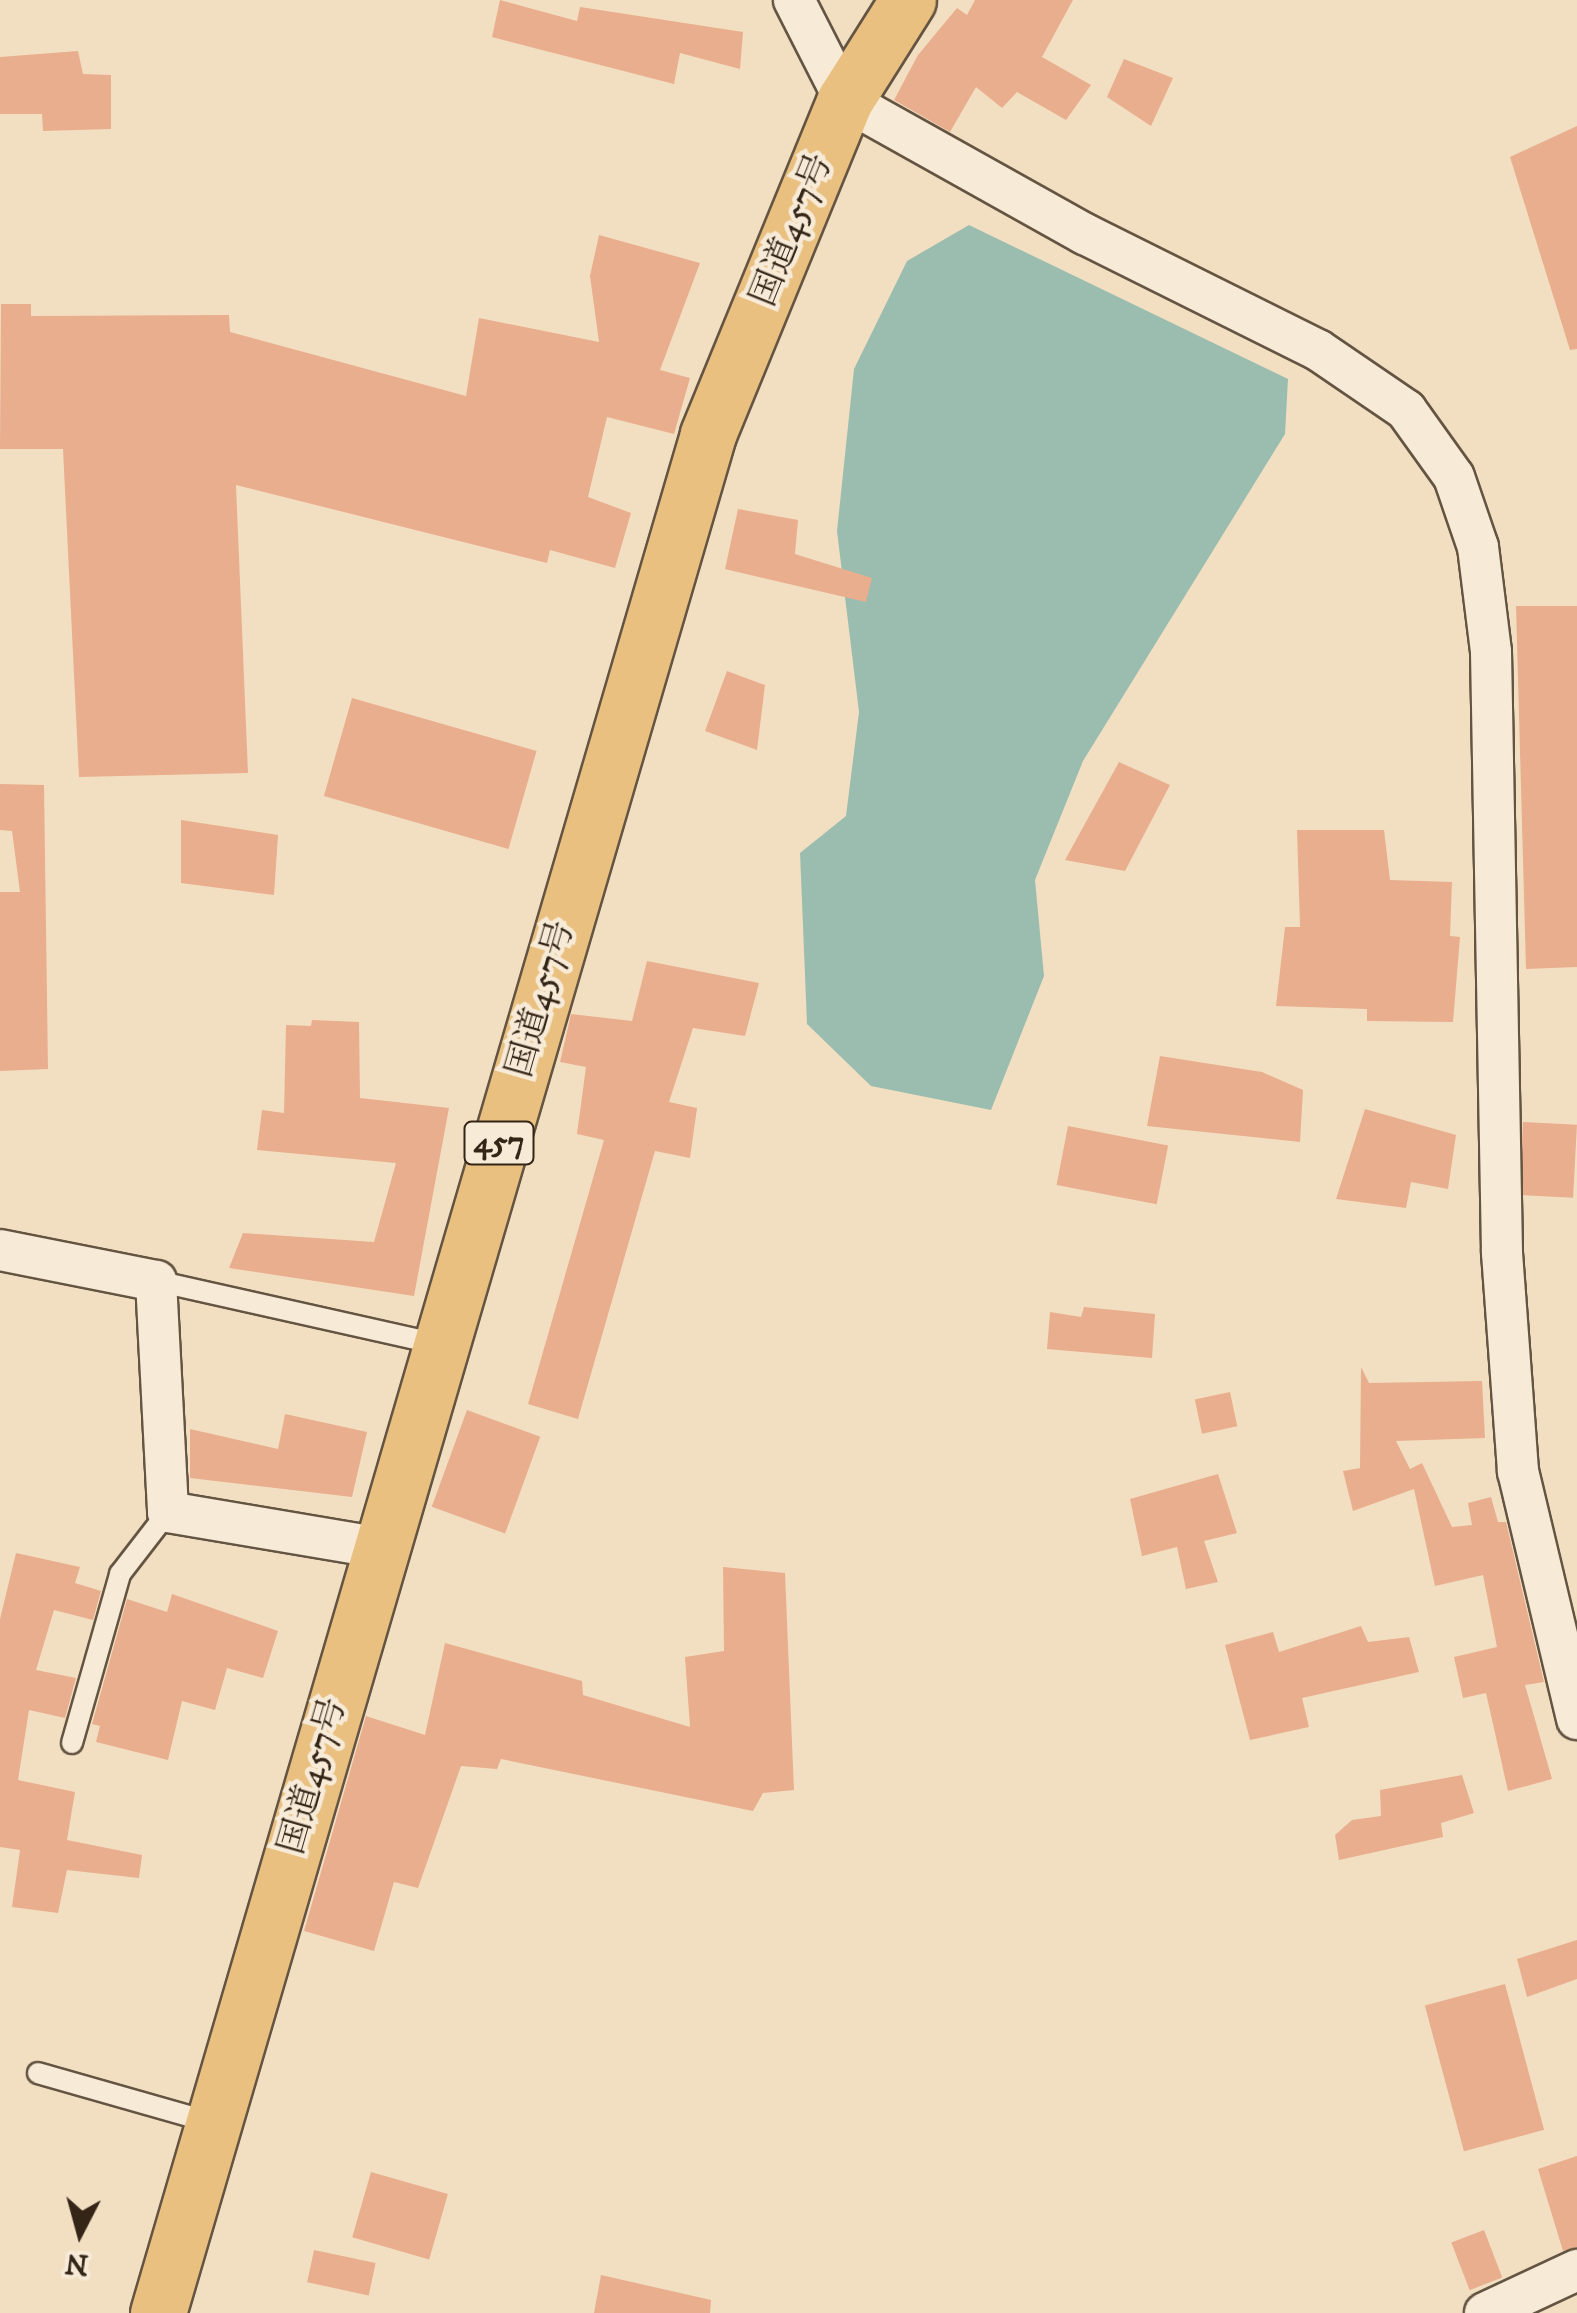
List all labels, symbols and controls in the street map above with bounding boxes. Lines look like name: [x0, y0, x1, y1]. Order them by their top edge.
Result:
street label: 国道457号: [742, 148, 842, 312]
street label: 国道457号: [499, 916, 583, 1082]
road number: 457: [462, 1116, 536, 1170]
street label: 国道457号: [271, 1693, 355, 1859]
north arrow: [30, 2183, 130, 2283]
text: N: [64, 2245, 90, 2282]

